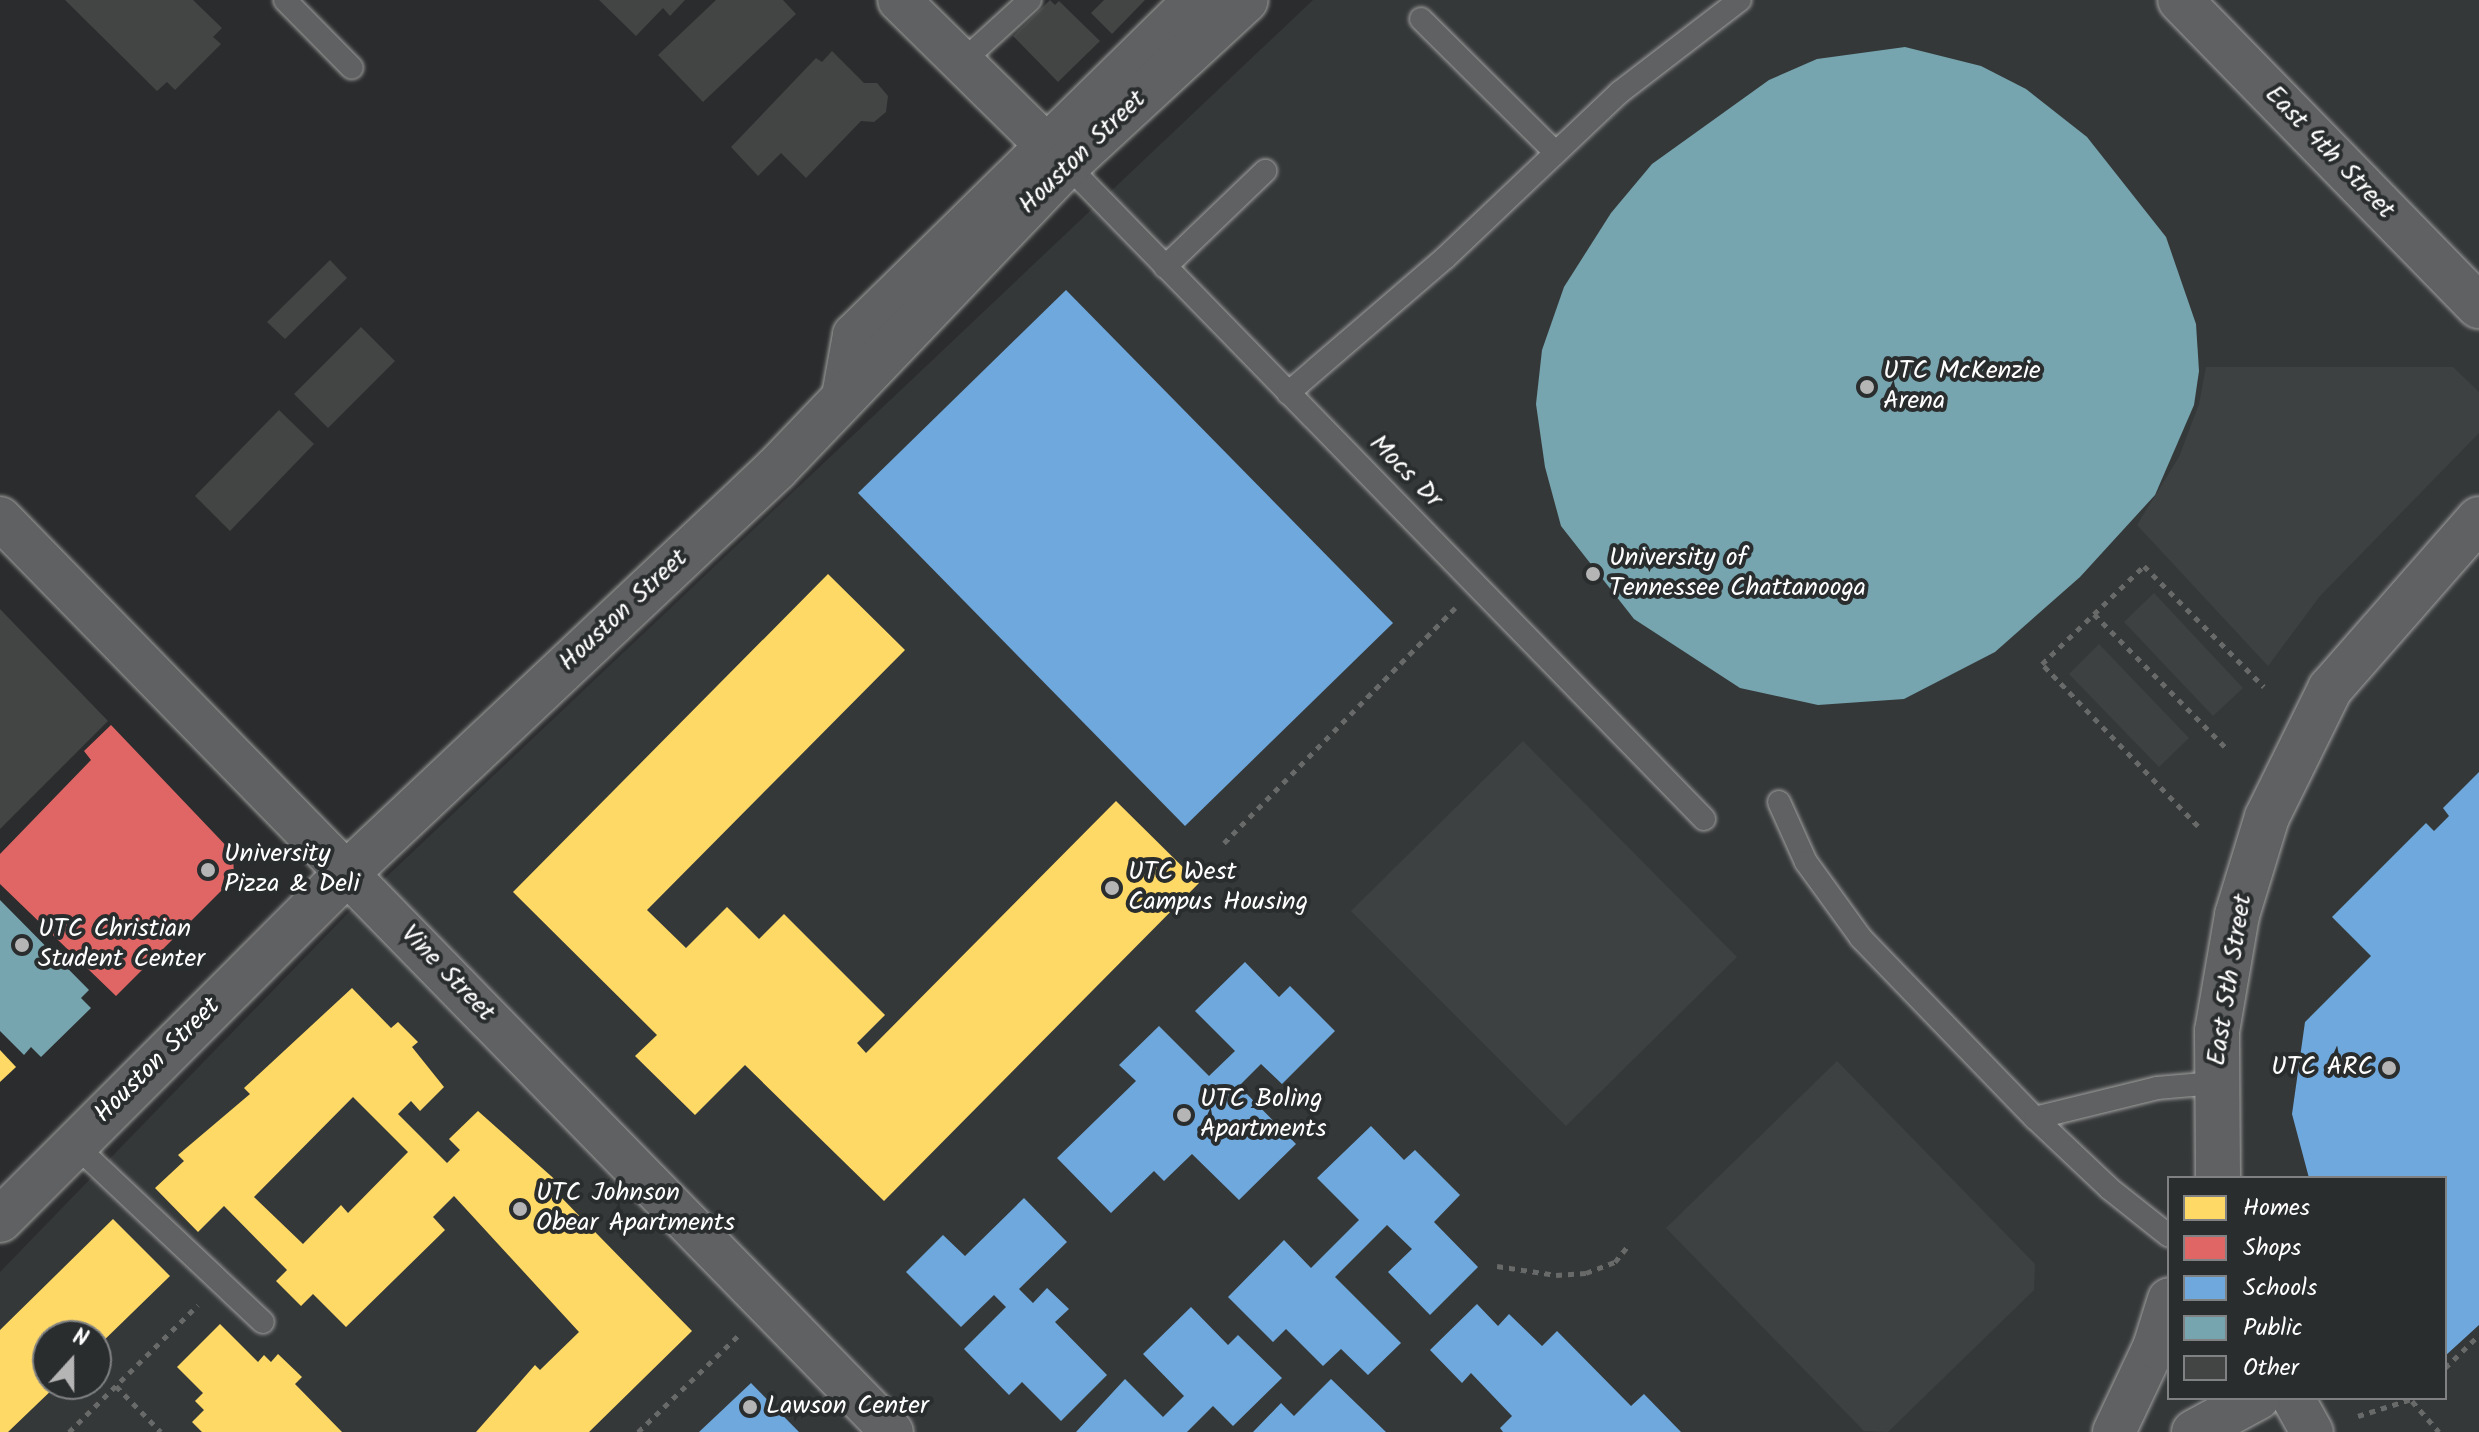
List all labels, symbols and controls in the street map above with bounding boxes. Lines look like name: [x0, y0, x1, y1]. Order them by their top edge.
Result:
street label: East 4th Street: [2257, 80, 2401, 226]
street label: Houston Street: [1013, 85, 1153, 221]
place label: UTC McKenzie Arena: [1883, 356, 2041, 418]
marker: UTC McKenzie Arena: [1858, 378, 1876, 396]
street label: Mocs Dr: [1362, 429, 1448, 515]
street label: Houston Street: [553, 543, 695, 679]
place label: University of Tennessee Chattanooga: [1609, 543, 1866, 604]
marker: University of Tennessee Chattanooga: [1584, 565, 1602, 583]
place label: University Pizza & Deli: [224, 839, 360, 900]
place label: UTC West Campus Housing: [1128, 857, 1308, 918]
marker: University Pizza & Deli: [199, 861, 217, 879]
marker: UTC West Campus Housing: [1103, 879, 1121, 897]
street label: East 5th Street: [2202, 892, 2260, 1068]
place label: UTC Christian Student Center: [38, 914, 205, 976]
street label: Vine Street: [393, 919, 501, 1029]
marker: UTC Christian Student Center: [13, 936, 31, 954]
street label: Houston Street: [89, 992, 227, 1130]
place label: UTC ARC: [2271, 1052, 2373, 1084]
marker: UTC ARC: [2380, 1059, 2398, 1077]
place label: UTC Boling Apartments: [1200, 1084, 1326, 1146]
marker: UTC Boling Apartments: [1175, 1106, 1193, 1124]
legend: [2167, 1176, 2447, 1400]
place label: UTC Johnson Obear Apartments: [536, 1178, 735, 1240]
text: Homes: [2243, 1189, 2310, 1228]
marker: UTC Johnson Obear Apartments: [511, 1200, 529, 1218]
text: Shops: [2243, 1229, 2301, 1268]
text: Schools: [2243, 1269, 2317, 1308]
text: Public: [2243, 1309, 2302, 1348]
north arrow: [32, 1320, 112, 1400]
text: N: [67, 1320, 93, 1358]
text: Other: [2243, 1349, 2299, 1388]
place label: Lawson Center: [766, 1391, 929, 1423]
marker: Lawson Center: [741, 1398, 759, 1416]

